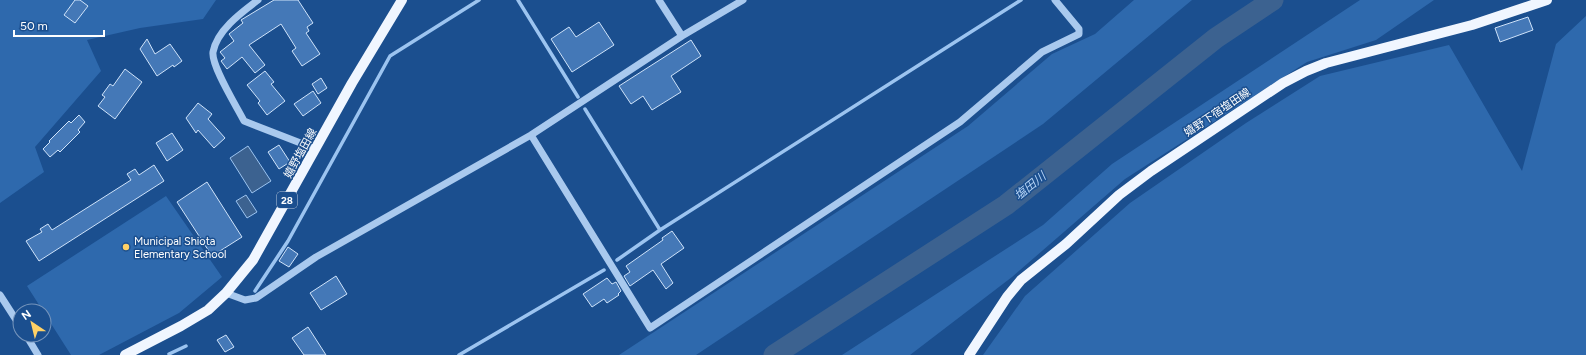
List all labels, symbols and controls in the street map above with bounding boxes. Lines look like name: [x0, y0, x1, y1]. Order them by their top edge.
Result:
scale bar: [14, 12, 104, 38]
text: 50 m: [20, 19, 48, 33]
street label: 嬉野下宿塩田線: [1182, 85, 1253, 139]
street label: 嬉野塩田線: [281, 126, 319, 180]
water label: 塩田川: [1012, 168, 1050, 203]
road number: 28: [277, 192, 297, 208]
place label: Municipal Shiota Elementary School: [134, 235, 226, 261]
marker: Municipal Shiota Elementary School: [121, 242, 131, 252]
north arrow: [12, 303, 52, 343]
text: N: [19, 307, 34, 323]

